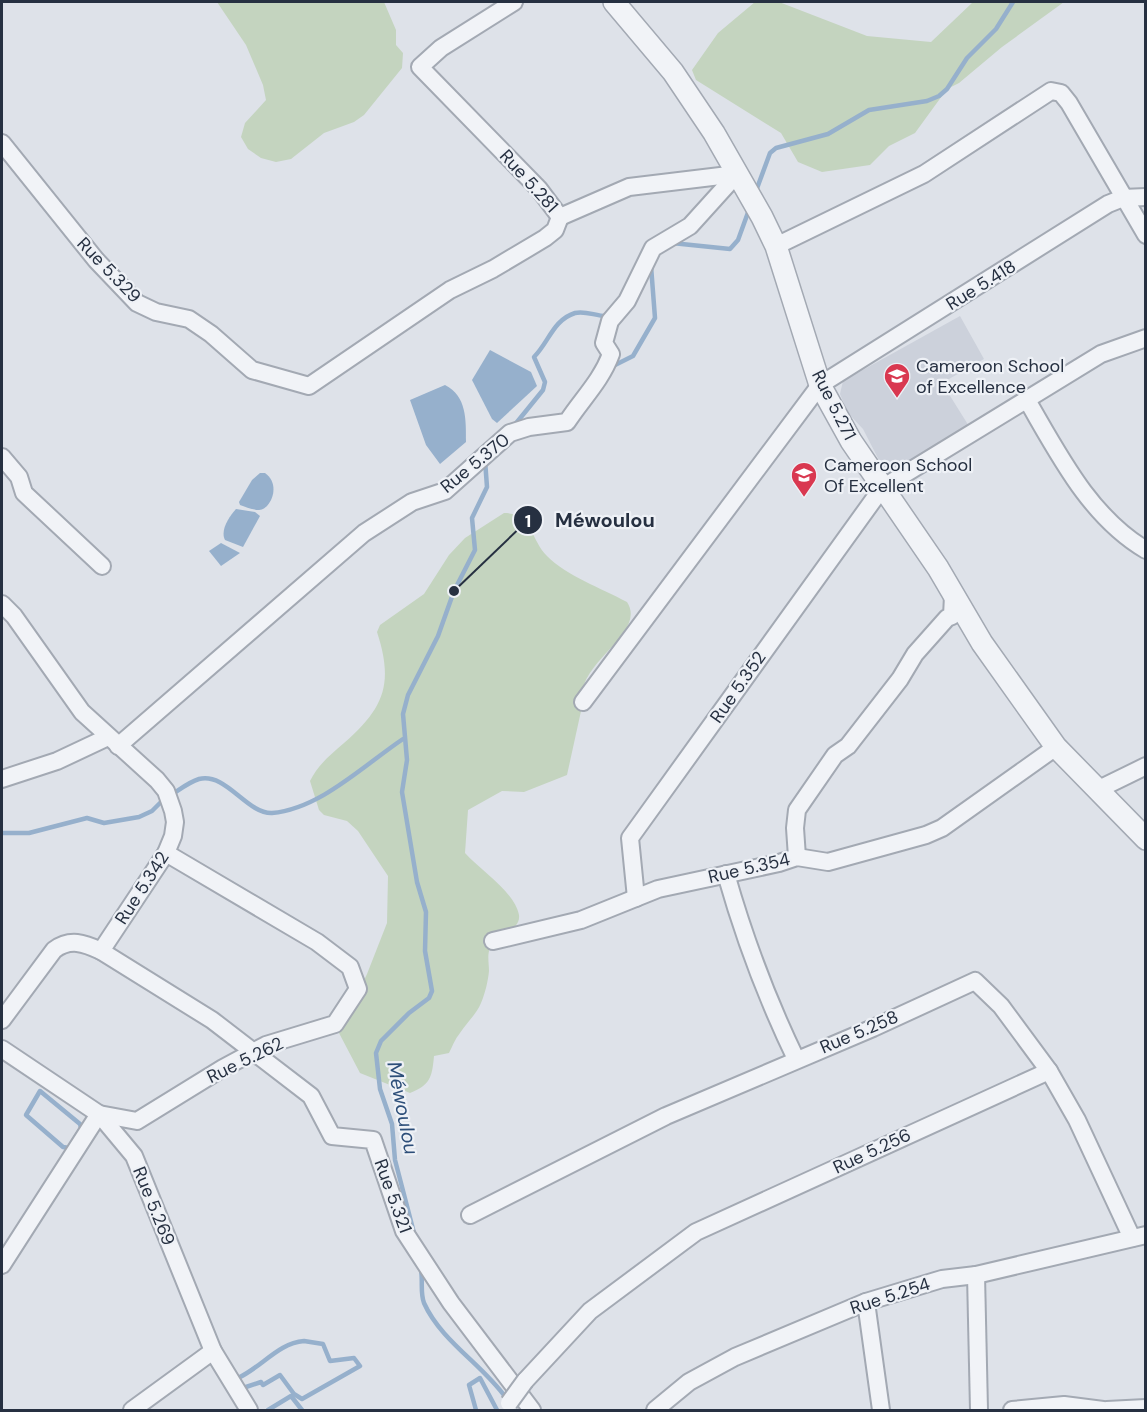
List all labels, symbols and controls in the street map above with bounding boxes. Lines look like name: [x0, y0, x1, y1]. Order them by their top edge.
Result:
street label: Rue 5.281: [494, 144, 564, 218]
street label: Rue 5.329: [72, 232, 146, 308]
street label: Rue 5.418: [942, 254, 1020, 316]
place label: Cameroon School of Excellence: [916, 354, 1064, 399]
school or university icon: Cameroon School of Excellence: [882, 361, 912, 399]
street label: Rue 5.271: [806, 366, 862, 444]
street label: Rue 5.370: [435, 428, 515, 498]
place label: Cameroon School Of Excellent: [824, 453, 972, 498]
school or university icon: Cameroon School Of Excellent: [789, 460, 819, 498]
callout: Méwoulou: [513, 501, 667, 539]
text: Méwoulou: [555, 507, 655, 533]
text: 1: [525, 509, 531, 533]
street label: Rue 5.352: [705, 646, 771, 728]
street label: Rue 5.342: [109, 847, 175, 929]
street label: Rue 5.354: [706, 847, 792, 889]
street label: Rue 5.258: [816, 1005, 902, 1059]
street label: Rue 5.262: [203, 1031, 287, 1089]
water label: Méwoulou: [381, 1059, 425, 1157]
street label: Rue 5.256: [829, 1123, 915, 1179]
street label: Rue 5.321: [369, 1156, 417, 1236]
street label: Rue 5.269: [127, 1163, 181, 1249]
street label: Rue 5.254: [847, 1272, 933, 1320]

